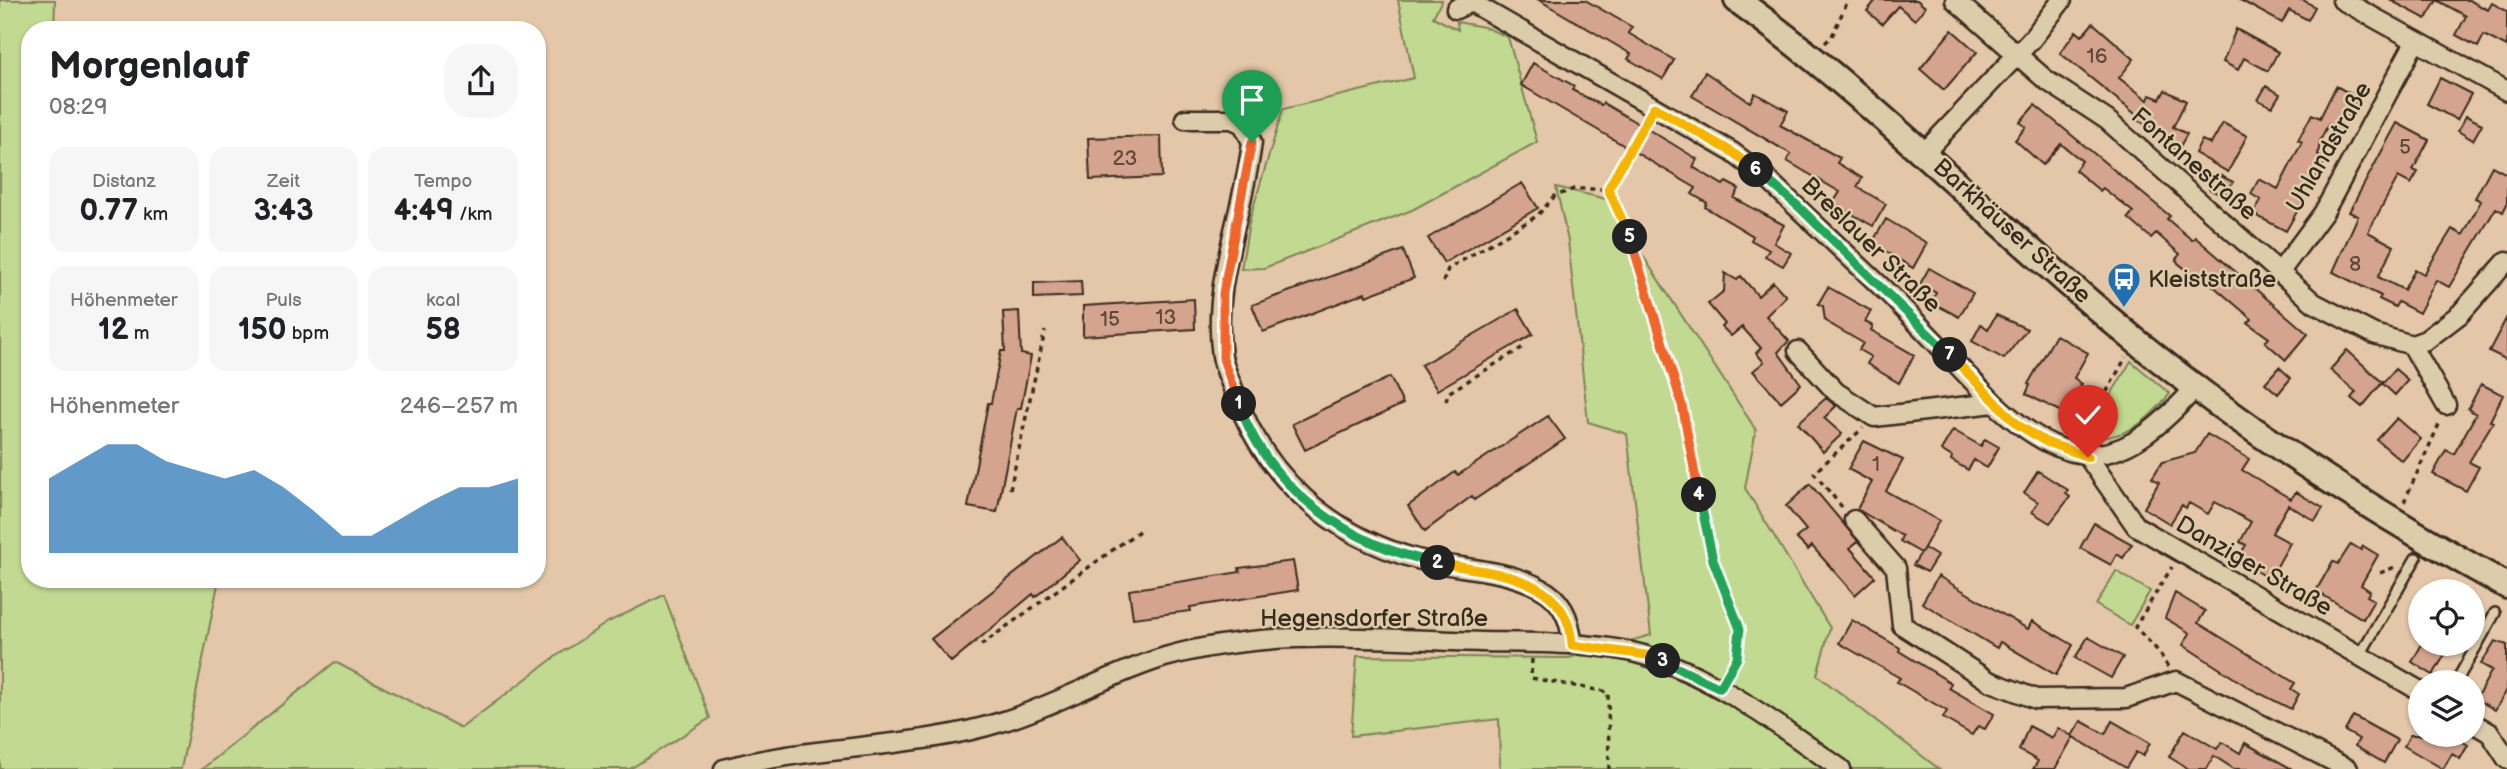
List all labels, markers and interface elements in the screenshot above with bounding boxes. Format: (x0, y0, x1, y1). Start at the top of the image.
text: Morgenlauf (49, 44, 249, 89)
button: share (444, 44, 518, 118)
house number: 16 (2087, 44, 2108, 69)
pin (1222, 70, 1282, 142)
street label: Uhlandstraße (2280, 77, 2378, 217)
icon: arrive (1233, 81, 1271, 119)
text: 08:29 (49, 93, 107, 121)
street label: Fontanestraße (2125, 101, 2263, 227)
house number: 5 (2399, 135, 2411, 160)
house number: 23 (1113, 146, 1137, 171)
pin: 6 (1738, 152, 1774, 188)
street label: Barkhäuser Straße (1927, 152, 2097, 310)
text: 6 (1750, 158, 1761, 181)
text: Distanz (92, 170, 156, 193)
text: Zeit (267, 170, 300, 193)
text: Tempo (414, 170, 472, 193)
street label: Breslauer Straße (1795, 171, 1947, 319)
text: 0.77 (80, 193, 138, 229)
text: 3:43 (254, 193, 313, 229)
text: 4:49 (394, 193, 454, 229)
text: km (138, 203, 168, 226)
text: /km (454, 203, 493, 226)
pin: 5 (1612, 219, 1648, 254)
text: 5 (1624, 225, 1635, 248)
house number: 8 (2349, 252, 2361, 277)
bus stop icon: Kleiststraße (2105, 260, 2143, 309)
place label: Kleiststraße (2148, 265, 2276, 294)
text: Höhenmeter (70, 289, 178, 312)
text: Puls (265, 289, 302, 312)
text: kcal (426, 289, 460, 312)
house number: 13 (1155, 305, 1177, 330)
house number: 15 (1100, 307, 1120, 332)
text: 12 (98, 312, 129, 348)
text: 150 (238, 312, 287, 348)
text: 58 (425, 312, 461, 348)
text: m (129, 322, 150, 345)
text: bpm (287, 322, 329, 345)
pin: 7 (1932, 338, 1968, 372)
text: 7 (1944, 343, 1955, 366)
pin (2058, 385, 2118, 457)
pin: 1 (1222, 386, 1256, 422)
text: Höhenmeter (49, 392, 179, 420)
text: 246–257 m (400, 392, 518, 420)
text: 1 (1235, 392, 1243, 415)
icon: check (2069, 396, 2107, 434)
house number: 1 (1872, 452, 1880, 477)
pin: 4 (1682, 477, 1716, 512)
text: 4 (1693, 483, 1704, 506)
street label: Danziger Straße (2171, 510, 2337, 622)
pin: 2 (1420, 546, 1456, 580)
text: 2 (1432, 551, 1443, 574)
map controls (2408, 579, 2485, 747)
button: locate (2408, 579, 2485, 656)
street label: Hegensdorfer Straße (1260, 604, 1488, 633)
pin: 3 (1646, 644, 1680, 678)
text: 3 (1657, 649, 1668, 672)
button: layers (2408, 670, 2485, 747)

